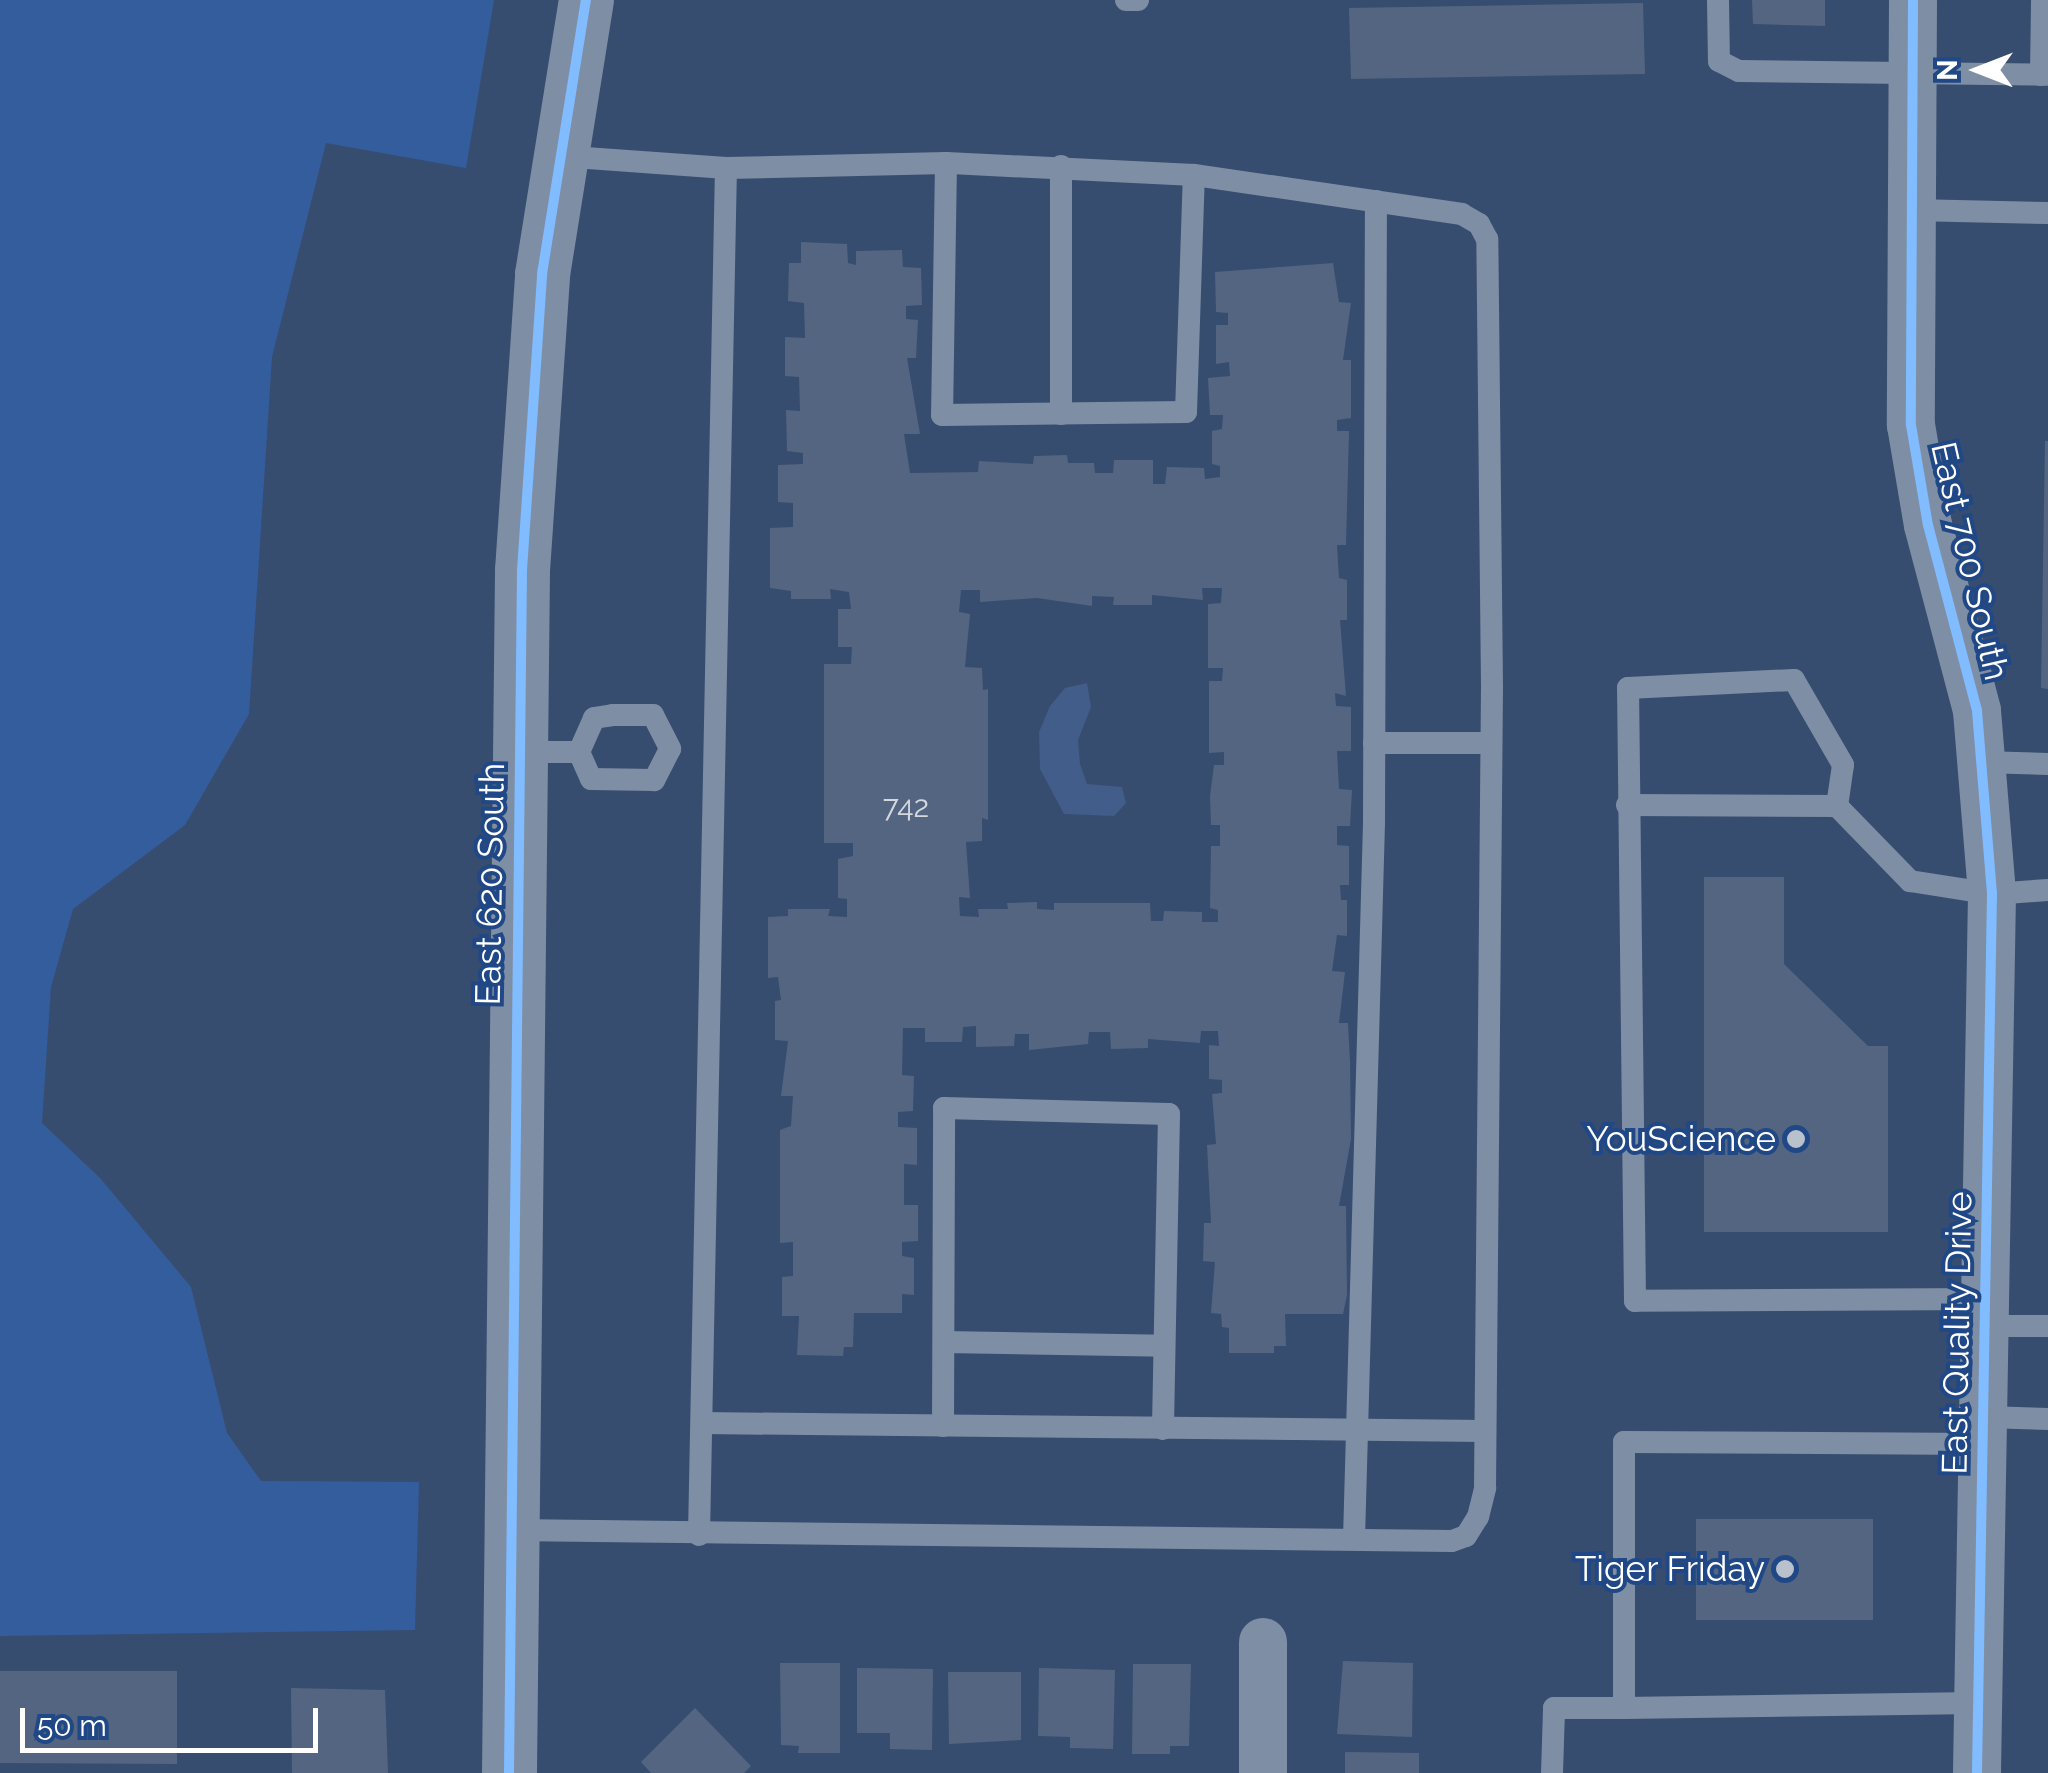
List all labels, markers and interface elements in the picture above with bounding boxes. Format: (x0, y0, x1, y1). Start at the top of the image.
north arrow (1928, 20, 2028, 120)
text: N (1931, 59, 1964, 81)
street label: East 700 South (1922, 438, 2018, 684)
street label: East 620 South (467, 762, 513, 1006)
house number: 742 (883, 789, 929, 825)
place label: YouScience (1586, 1118, 1776, 1160)
marker: YouScience (1785, 1128, 1807, 1150)
street label: East Quality Drive (1934, 1191, 1980, 1475)
place label: Tiger Friday (1574, 1548, 1765, 1590)
marker: Tiger Friday (1774, 1558, 1796, 1580)
scale bar (25, 1688, 322, 1750)
text: 50 m (37, 1708, 107, 1743)

